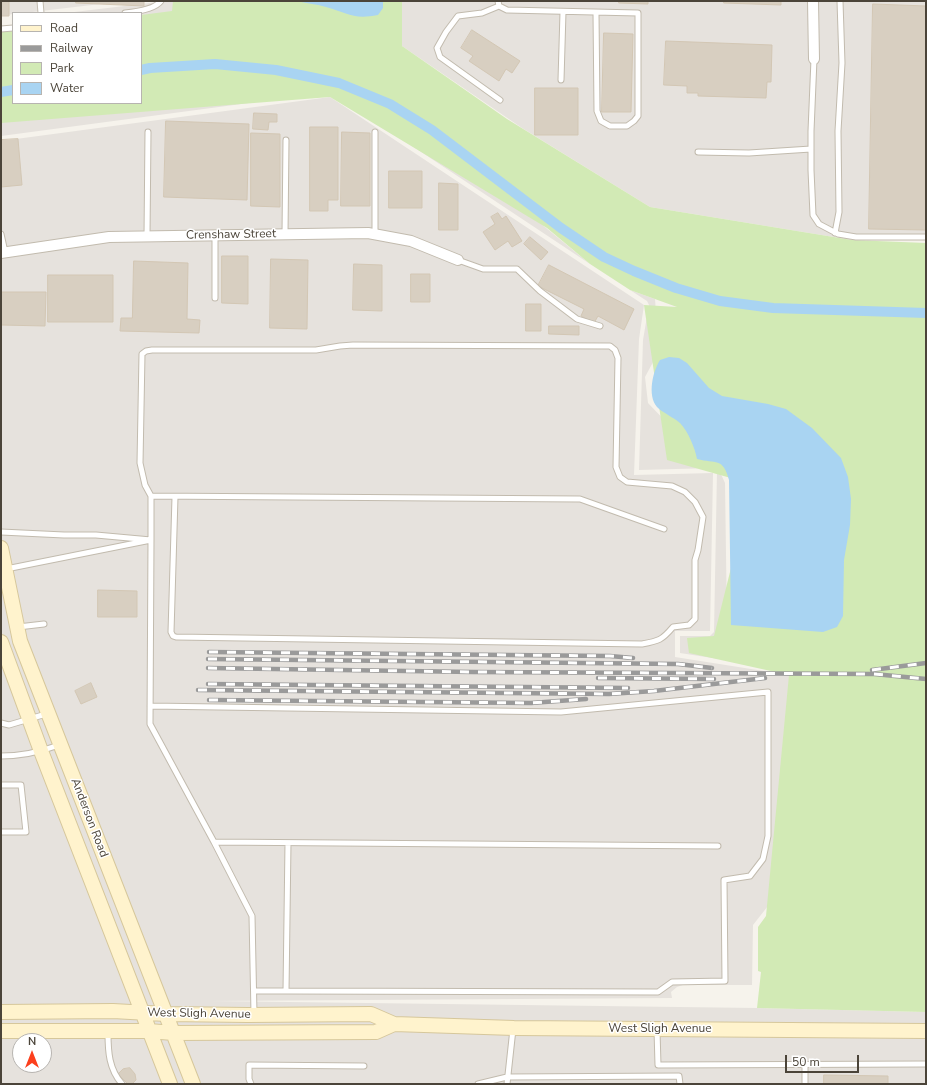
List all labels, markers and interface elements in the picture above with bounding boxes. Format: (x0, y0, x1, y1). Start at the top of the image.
legend (12, 12, 142, 104)
text: Road (50, 20, 78, 36)
text: Railway (50, 40, 93, 56)
text: Park (50, 60, 74, 76)
text: Water (50, 80, 84, 96)
street label: Crenshaw Street (186, 227, 276, 243)
street label: Anderson Road (67, 776, 111, 860)
street label: West Sligh Avenue (147, 1006, 251, 1022)
street label: West Sligh Avenue (608, 1022, 712, 1036)
north arrow (12, 1033, 52, 1073)
text: N (28, 1034, 36, 1049)
scale bar (787, 1047, 861, 1073)
text: 50 m (792, 1054, 820, 1070)

